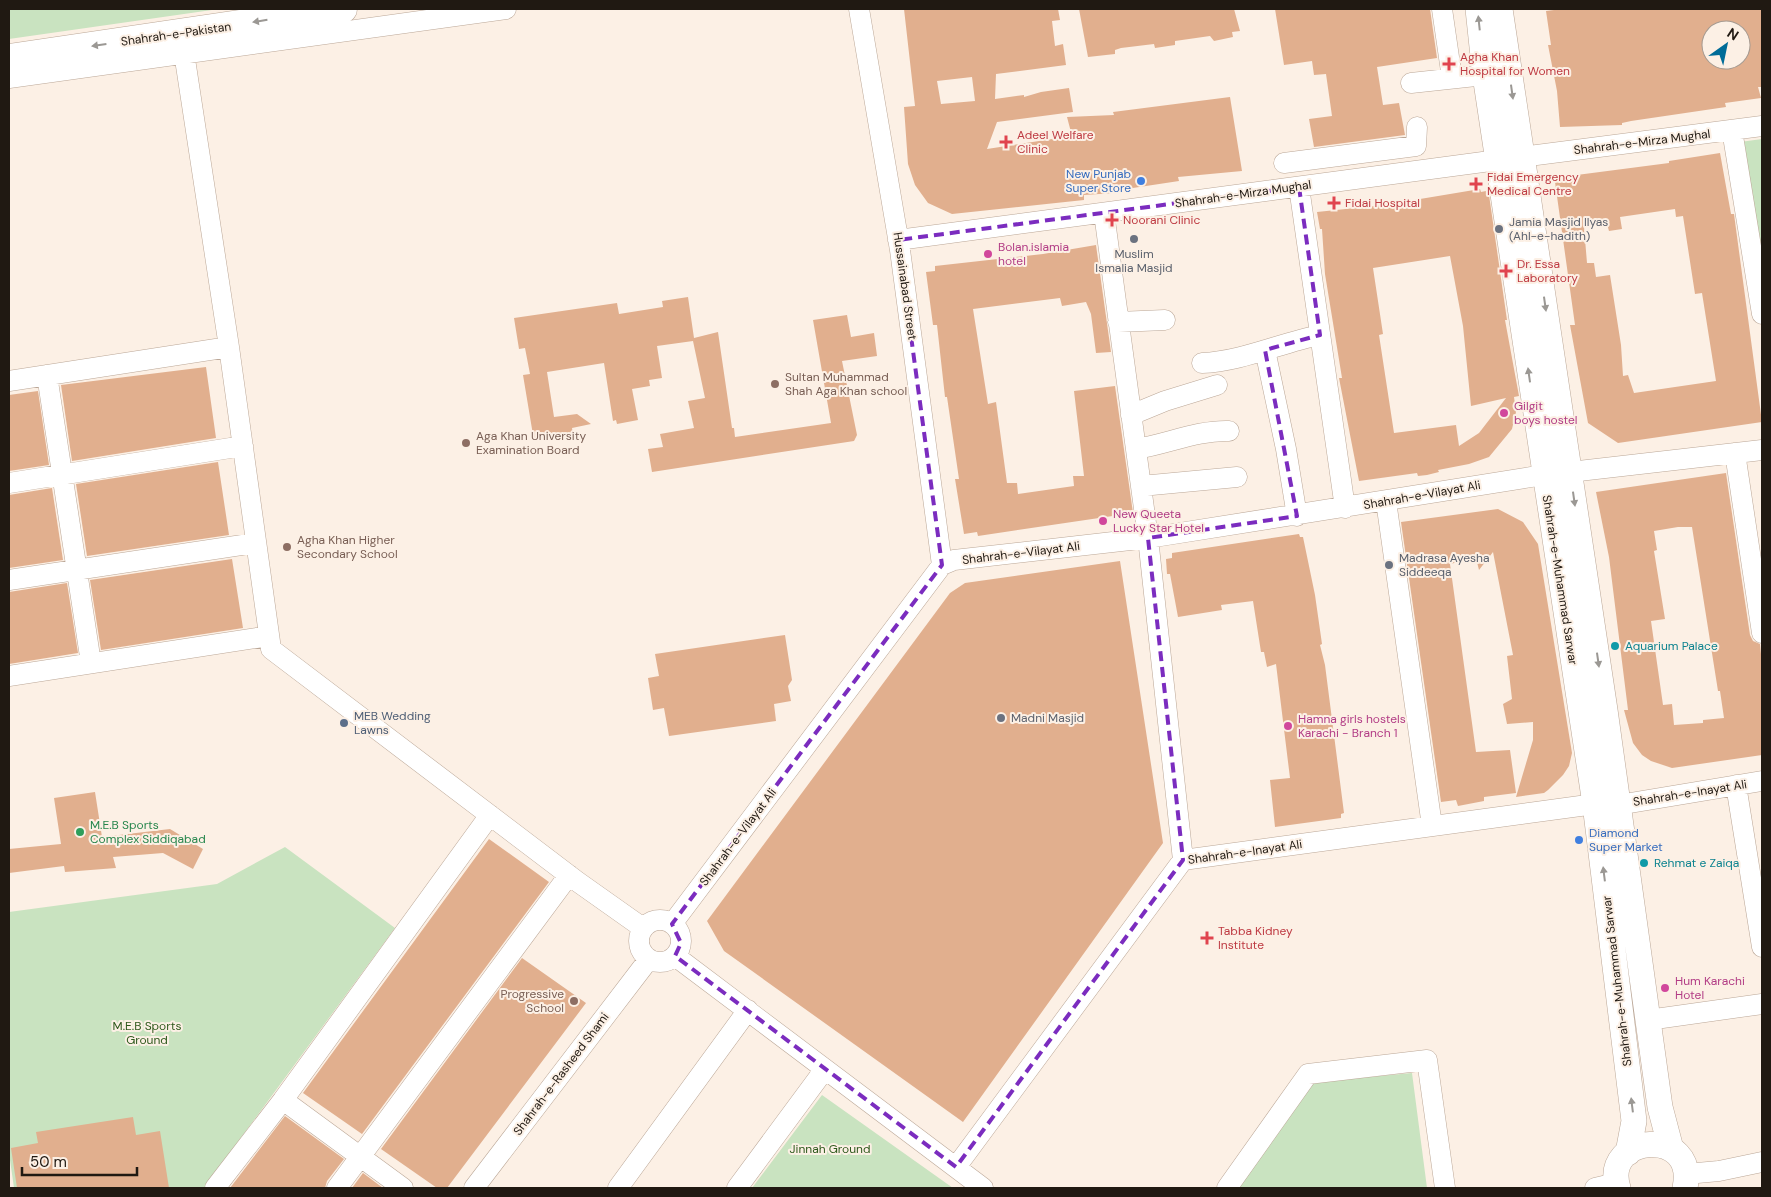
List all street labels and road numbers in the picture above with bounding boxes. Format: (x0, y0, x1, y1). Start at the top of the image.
street label: Shahrah-e-Pakistan (120, 18, 232, 50)
street label: Shahrah-e-Mirza Mughal (1573, 126, 1711, 158)
street label: Shahrah-e-Mirza Mughal (1174, 177, 1312, 211)
street label: Hussainabad Street (890, 231, 921, 341)
street label: Shahrah-e-Vilayat Ali (1362, 477, 1482, 513)
street label: Shahrah-e-Muhammad Sarwar (1539, 494, 1581, 667)
street label: Shahrah-e-Vilayat Ali (961, 538, 1081, 568)
street label: Shahrah-e-Inayat Ali (1632, 776, 1748, 810)
street label: Shahrah-e-Vilayat Ali (696, 785, 780, 889)
street label: Shahrah-e-Inayat Ali (1187, 836, 1303, 868)
street label: Shahrah-e-Muhammad Sarwar (1599, 894, 1635, 1067)
street label: Shahrah-e-Rasheed Shami (510, 1009, 612, 1139)

